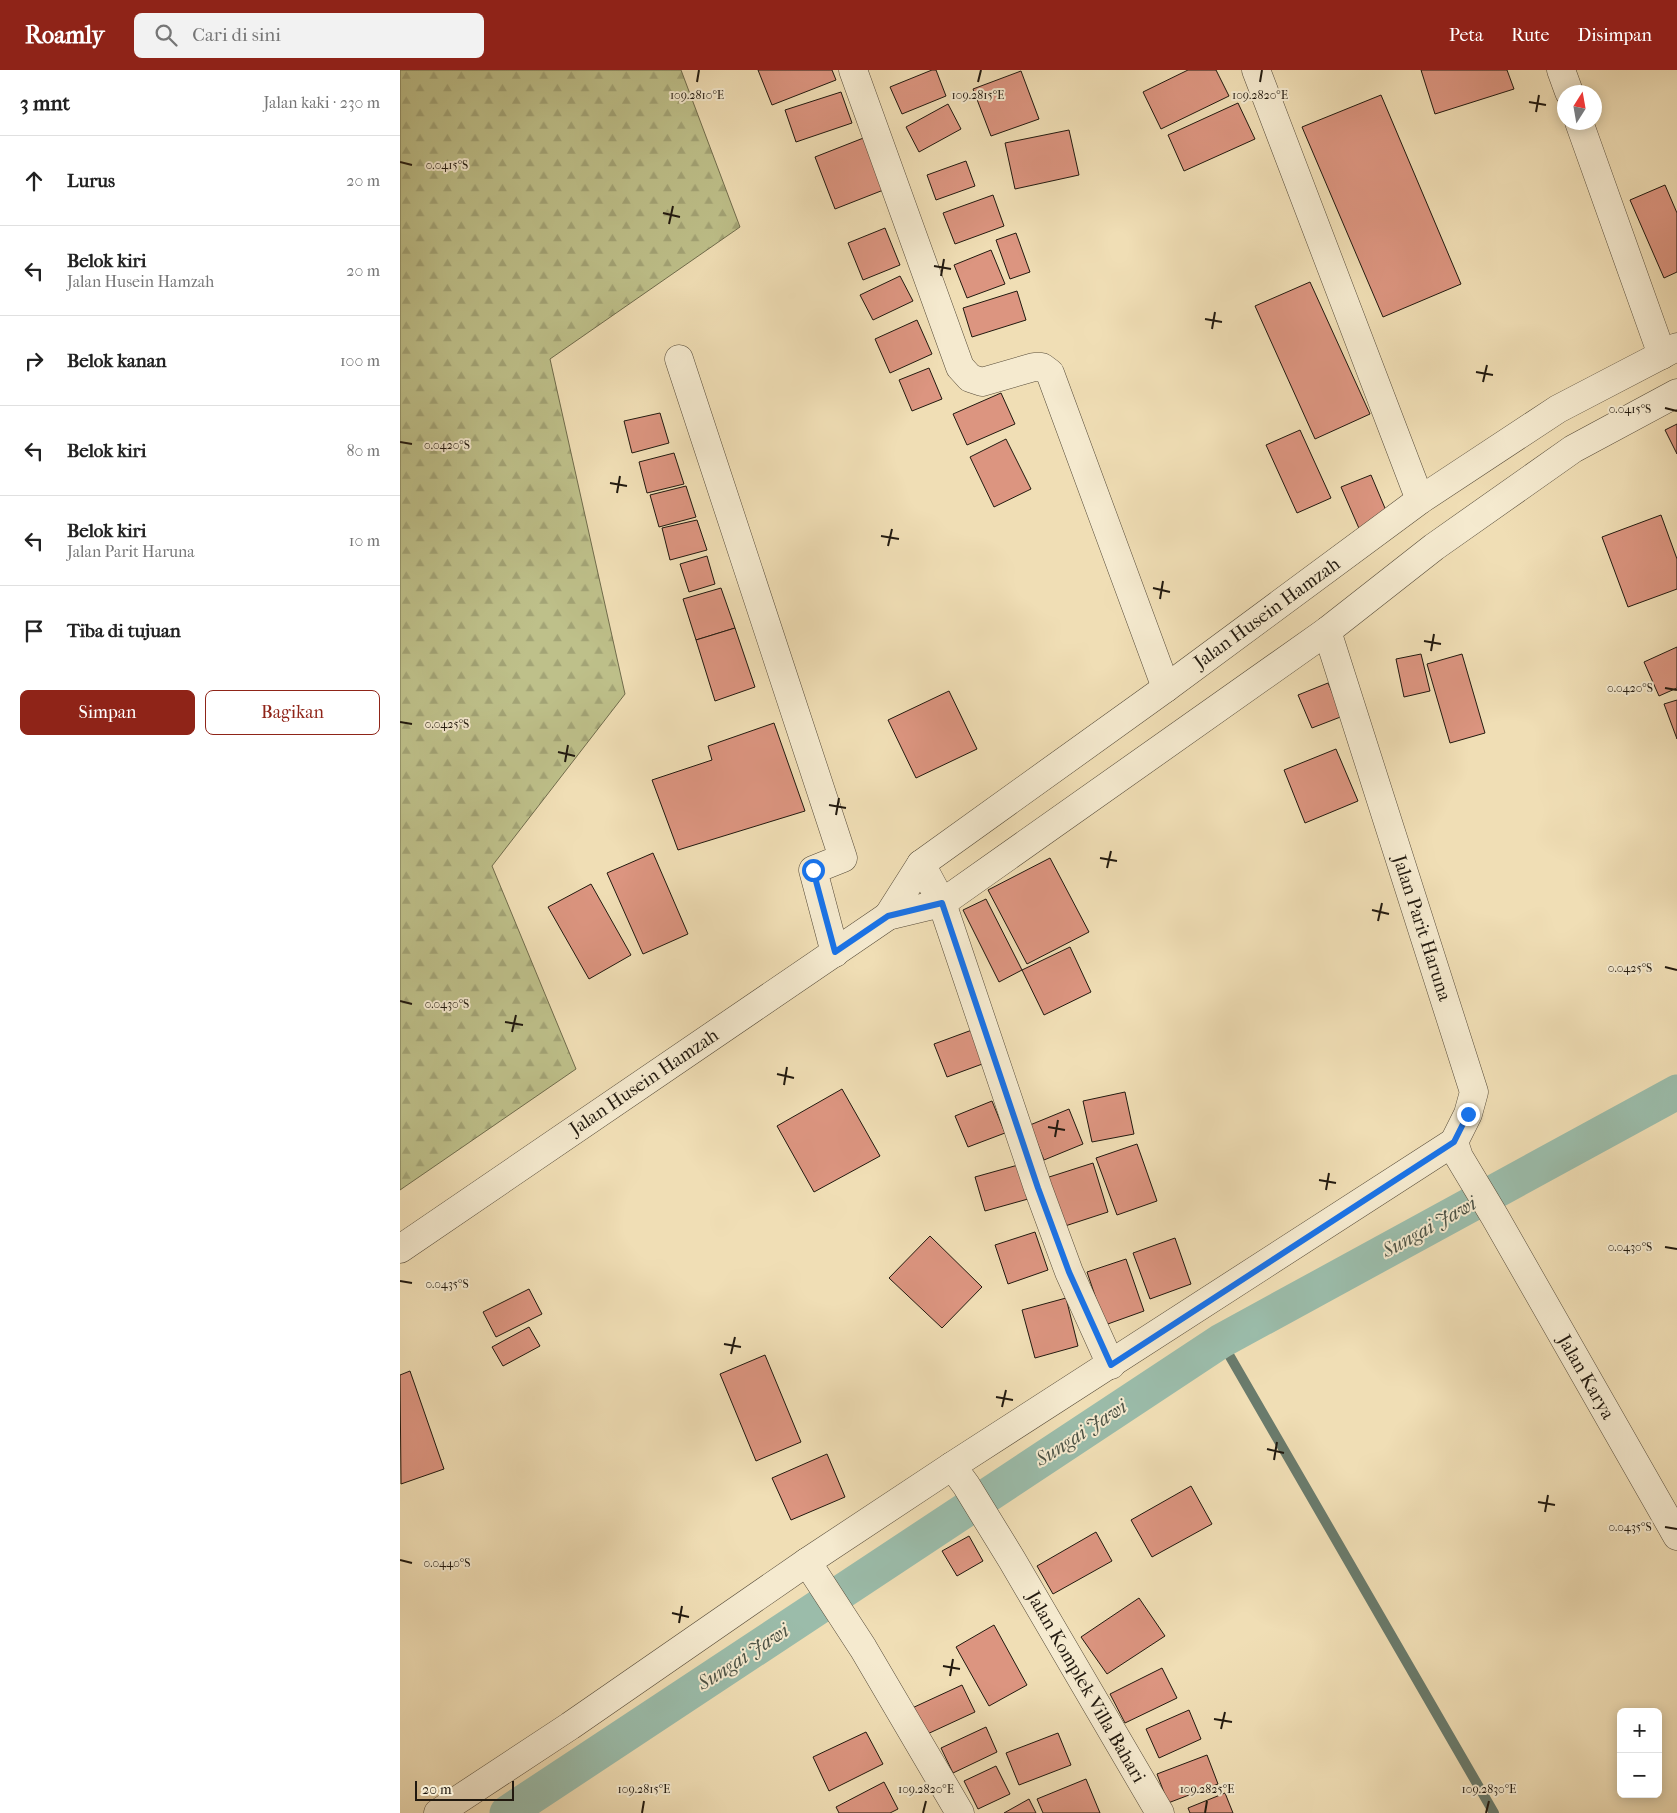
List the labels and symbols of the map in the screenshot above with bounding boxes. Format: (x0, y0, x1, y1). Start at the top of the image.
north arrow (1557, 85, 1602, 130)
text: 109.2810°E (670, 88, 724, 102)
text: 109.2815°E (952, 88, 1004, 102)
text: 109.2820°E (1232, 88, 1288, 102)
text: 0.0415°S (426, 158, 468, 172)
text: 0.0415°S (1609, 402, 1651, 416)
text: 0.0420°S (424, 438, 470, 452)
street label: Jalan Husein Hamzah (1188, 553, 1344, 674)
text: 0.0420°S (1607, 681, 1653, 695)
text: 0.0425°S (425, 717, 469, 731)
street label: Jalan Parit Haruna (1387, 851, 1456, 1004)
route start (802, 859, 825, 882)
text: 0.0425°S (1608, 961, 1652, 975)
text: 0.0430°S (425, 997, 469, 1011)
street label: Jalan Husein Hamzah (564, 1024, 723, 1141)
route end (1457, 1103, 1480, 1126)
water label: Sungai Jawi (1377, 1191, 1481, 1263)
text: 0.0430°S (1608, 1240, 1652, 1254)
text: 0.0435°S (425, 1277, 469, 1291)
street label: Jalan Karya (1552, 1329, 1619, 1423)
water label: Sungai Jawi (1030, 1394, 1132, 1472)
text: 0.0435°S (1608, 1520, 1652, 1534)
text: 0.0440°S (424, 1556, 470, 1570)
street label: Jalan Komplek Villa Bahari (1021, 1586, 1150, 1787)
water label: Sungai Jawi (692, 1618, 794, 1696)
scale bar (415, 1778, 514, 1801)
text: 109.2815°E (618, 1782, 670, 1796)
text: 109.2820°E (898, 1782, 954, 1796)
text: 109.2825°E (1180, 1782, 1234, 1796)
text: 109.2830°E (1462, 1782, 1516, 1796)

